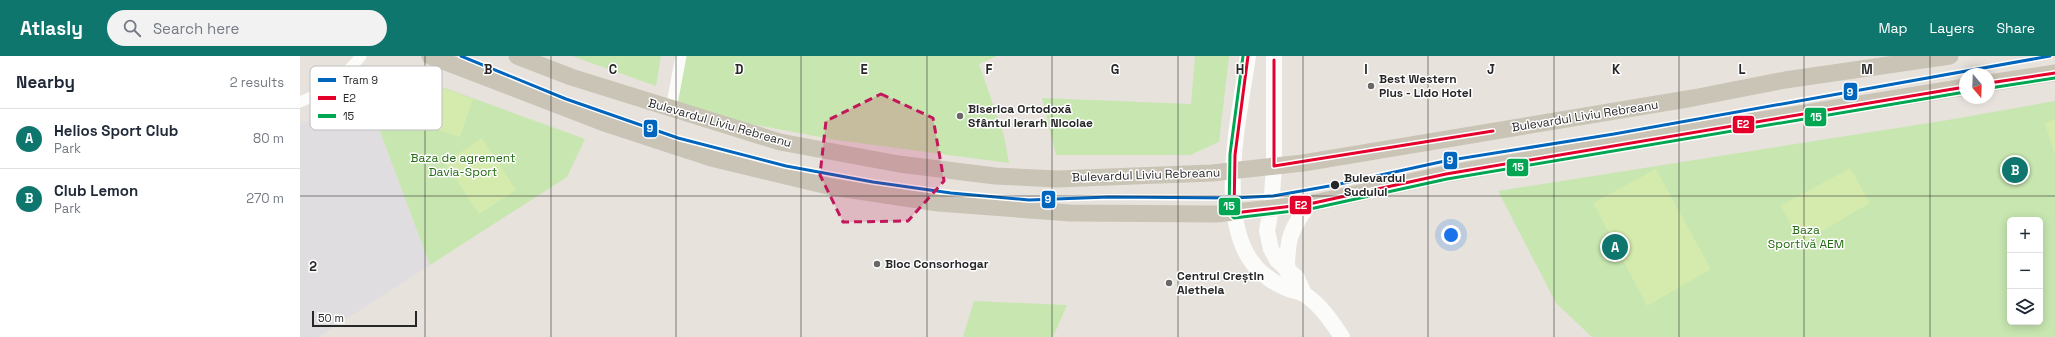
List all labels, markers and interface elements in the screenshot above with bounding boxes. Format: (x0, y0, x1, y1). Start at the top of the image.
search box (107, 10, 387, 46)
text: Atlasly (20, 16, 83, 41)
icon: search (121, 17, 143, 39)
text: Search here (153, 19, 239, 38)
text: Map (1878, 19, 1908, 37)
text: Layers (1930, 19, 1974, 37)
text: Share (1996, 19, 2035, 37)
text: B (484, 61, 493, 78)
text: C (609, 61, 617, 78)
text: D (735, 61, 744, 78)
text: E (860, 61, 868, 78)
text: F (986, 61, 993, 78)
text: G (1111, 61, 1119, 78)
text: H (1236, 61, 1244, 78)
text: I (1364, 61, 1368, 78)
text: J (1487, 61, 1495, 78)
text: K (1612, 61, 1621, 78)
text: L (1738, 61, 1746, 78)
text: M (1861, 61, 1873, 78)
legend (310, 66, 442, 130)
north arrow (1959, 68, 1995, 104)
text: Nearby (16, 71, 75, 93)
place label: Best Western Plus - Lido Hotel (1379, 71, 1472, 101)
text: Tram 9 (343, 73, 378, 87)
text: 2 results (230, 74, 284, 91)
marker: Best Western Plus - Lido Hotel (1366, 81, 1376, 91)
line badge: 9 (1843, 82, 1858, 101)
text: 9 (1847, 85, 1854, 99)
text: E2 (343, 91, 356, 105)
street label: Bulevardul Liviu Rebreanu (647, 95, 793, 151)
street label: Bulevardul Liviu Rebreanu (1511, 96, 1659, 136)
place label: Biserica Ortodoxă Sfântul Ierarh Nicolae (968, 101, 1093, 131)
line badge: 15 (1804, 107, 1827, 127)
text: 15 (343, 109, 355, 123)
text: 15 (1810, 110, 1822, 124)
marker: Biserica Ortodoxă Sfântul Ierarh Nicolae (955, 111, 965, 121)
line badge: E2 (1732, 115, 1755, 134)
text: E2 (1737, 117, 1750, 131)
line badge: 9 (643, 119, 658, 138)
text: Helios Sport Club (54, 121, 178, 140)
text: 9 (647, 121, 654, 135)
text: A (25, 130, 33, 147)
text: 80 m (253, 130, 284, 147)
text: Park (54, 140, 81, 157)
park label: Baza de agrement Davia-Sport (411, 150, 515, 180)
line badge: 9 (1443, 151, 1458, 170)
text: 9 (1447, 153, 1454, 167)
pin: B (2002, 155, 2028, 185)
line badge: 15 (1506, 158, 1529, 177)
text: 15 (1512, 160, 1524, 174)
street label: Bulevardul Liviu Rebreanu (1072, 164, 1220, 186)
place label: Bulevardul Sudului (1344, 170, 1405, 200)
marker: Bulevardul Sudului (1329, 179, 1341, 191)
text: Club Lemon (54, 181, 138, 200)
text: B (25, 190, 33, 207)
text: 270 m (246, 190, 284, 207)
line badge: 9 (1041, 190, 1056, 209)
text: 9 (1045, 192, 1052, 206)
line badge: E2 (1289, 195, 1312, 215)
line badge: 15 (1218, 197, 1241, 216)
text: E2 (1295, 198, 1308, 212)
text: 15 (1223, 199, 1235, 213)
text: Park (54, 200, 81, 217)
map controls (2007, 217, 2043, 325)
button: + (2007, 217, 2043, 253)
park label: Baza Sportivă AEM (1768, 222, 1844, 252)
your location (1441, 225, 1461, 245)
pin: A (1602, 232, 1628, 262)
button: − (2007, 253, 2043, 289)
place label: Bloc Consorhogar (885, 256, 989, 272)
text: 2 (309, 258, 317, 275)
marker: Bloc Consorhogar (872, 259, 882, 269)
place label: Centrul Creștin Aletheia (1177, 268, 1264, 298)
marker: Centrul Creștin Aletheia (1164, 278, 1174, 288)
button: layers (2007, 289, 2043, 325)
scale bar (312, 309, 417, 328)
text: 50 m (318, 311, 344, 325)

